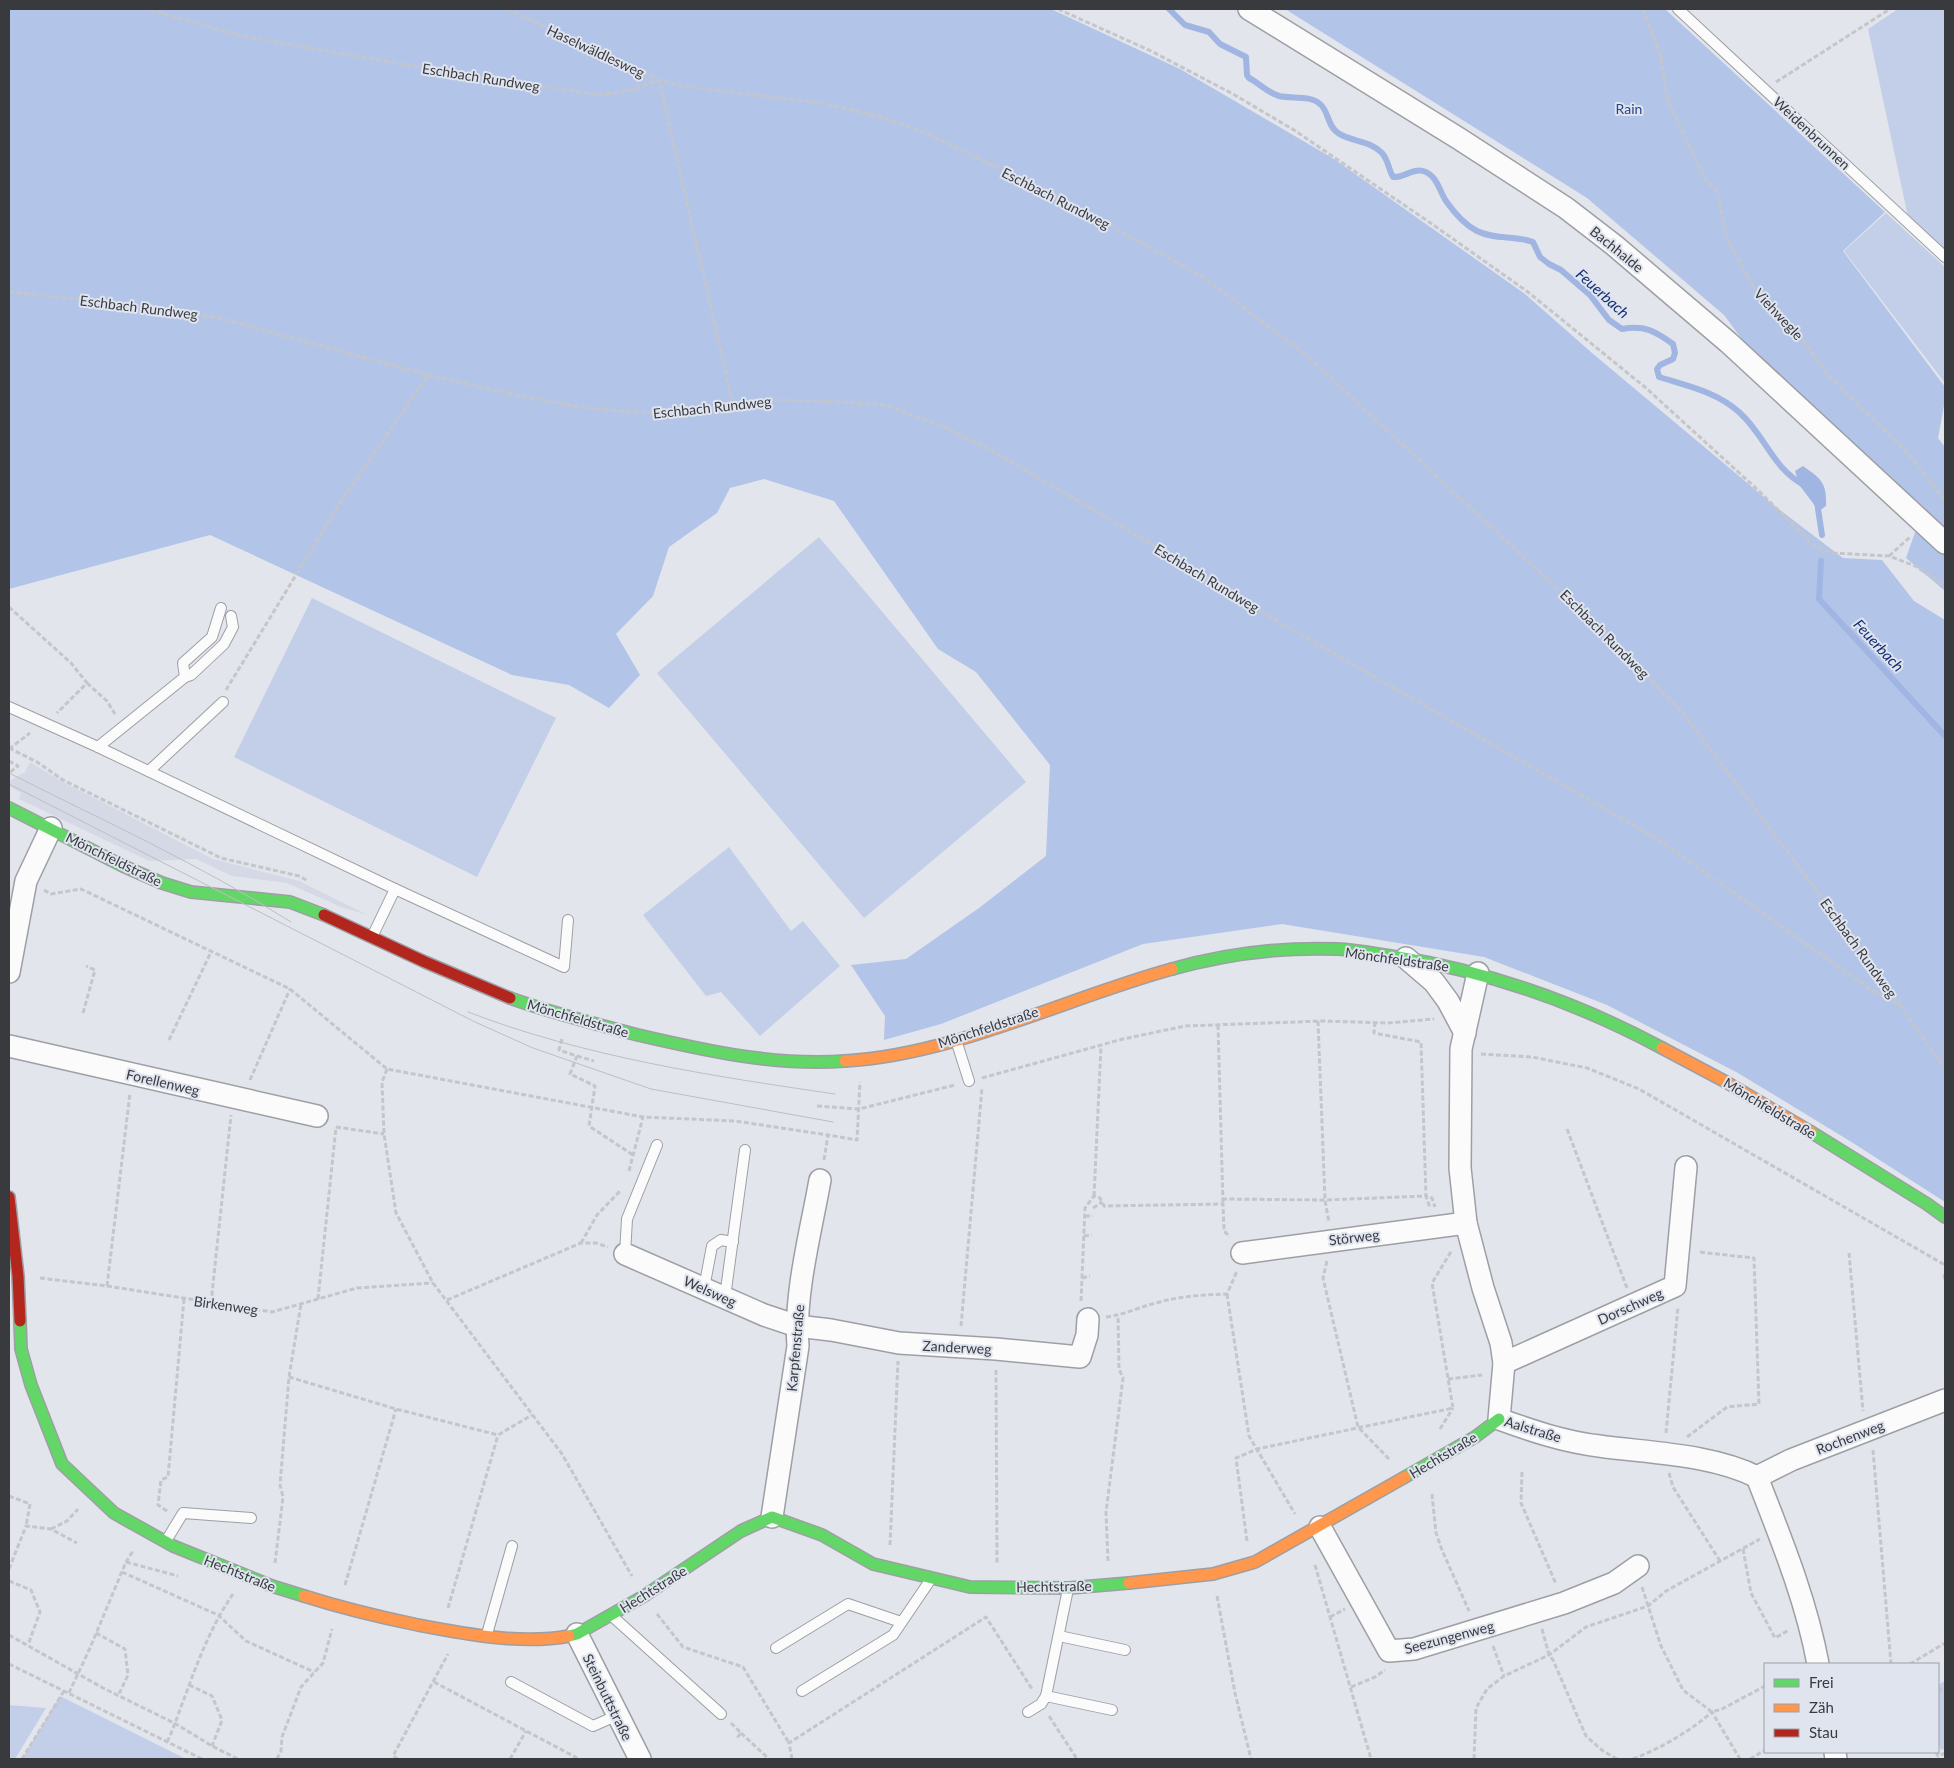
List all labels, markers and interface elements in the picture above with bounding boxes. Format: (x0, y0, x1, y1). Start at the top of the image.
street label: Haselwäldlesweg (545, 21, 647, 81)
street label: Eschbach Rundweg (421, 59, 541, 95)
street label: Weidenbrunnen (1770, 93, 1854, 173)
park label: Rain (1616, 100, 1642, 117)
street label: Eschbach Rundweg (999, 163, 1113, 233)
street label: Bachhalde (1587, 222, 1647, 276)
water label: Feuerbach (1573, 265, 1633, 321)
street label: Viehwegle (1751, 285, 1807, 343)
street label: Eschbach Rundweg (79, 291, 199, 323)
street label: Eschbach Rundweg (652, 392, 772, 422)
street label: Eschbach Rundweg (1152, 540, 1262, 616)
street label: Eschbach Rundweg (1557, 586, 1653, 682)
water label: Feuerbach (1850, 615, 1908, 675)
street label: Mönchfeldstraße (63, 828, 165, 890)
street label: Eschbach Rundweg (1817, 895, 1901, 1001)
street label: Mönchfeldstraße (1344, 943, 1450, 975)
street label: Mönchfeldstraße (525, 995, 631, 1041)
street label: Mönchfeldstraße (936, 1003, 1040, 1051)
street label: Forellenweg (125, 1065, 201, 1099)
street label: Mönchfeldstraße (1721, 1074, 1819, 1142)
street label: Störweg (1328, 1225, 1380, 1249)
street label: Welsweg (681, 1272, 739, 1310)
street label: Dorschweg (1595, 1284, 1665, 1328)
street label: Birkenweg (193, 1292, 259, 1318)
street label: Karpfenstraße (783, 1304, 807, 1392)
street label: Zanderweg (922, 1337, 992, 1357)
street label: Aalstraße (1503, 1412, 1563, 1446)
street label: Rochenweg (1814, 1416, 1886, 1458)
street label: Hechtstraße (1406, 1428, 1480, 1482)
street label: Hechtstraße (202, 1551, 278, 1595)
street label: Hechtstraße (616, 1562, 690, 1616)
street label: Hechtstraße (1016, 1577, 1092, 1595)
street label: Seezungenweg (1402, 1617, 1496, 1657)
street label: Steinbuttstraße (580, 1651, 636, 1743)
legend (1764, 1663, 1939, 1753)
text: Frei (1809, 1673, 1834, 1691)
text: Zäh (1809, 1698, 1834, 1716)
text: Stau (1809, 1723, 1838, 1741)

